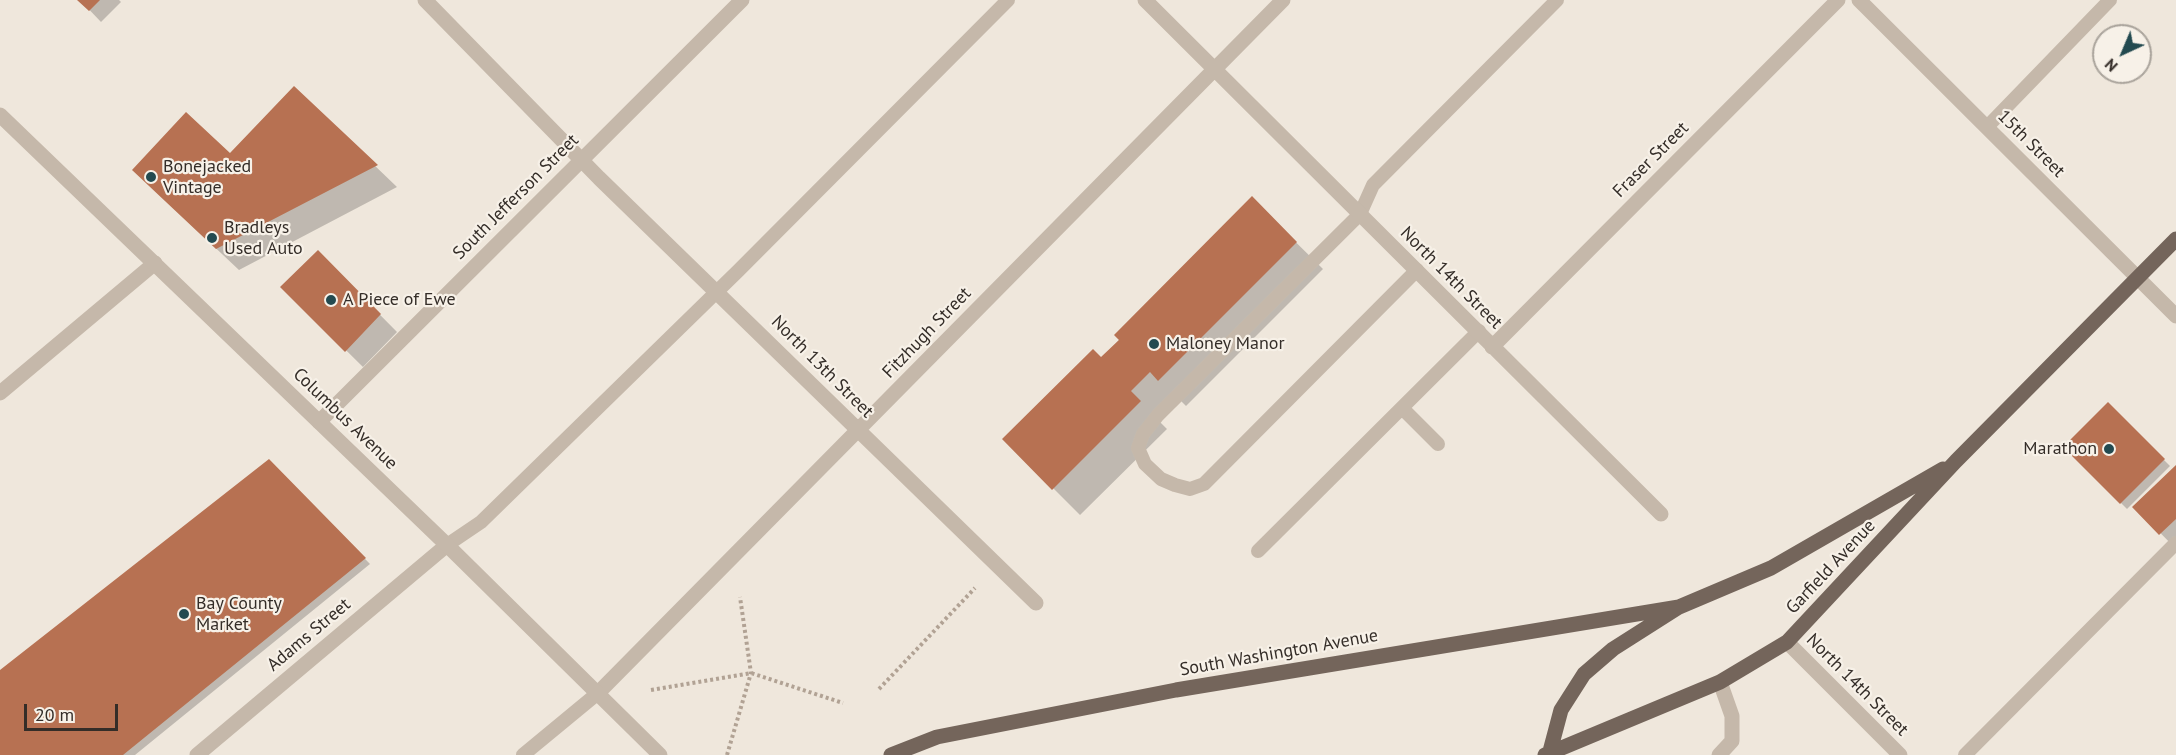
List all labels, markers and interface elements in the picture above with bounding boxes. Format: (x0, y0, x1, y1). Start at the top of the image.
north arrow (2092, 24, 2152, 84)
text: N (2100, 55, 2122, 76)
street label: 15th Street (1993, 106, 2069, 182)
street label: Fraser Street (1609, 118, 1693, 202)
street label: South Jefferson Street (449, 130, 583, 264)
place label: Bonejacked Vintage (163, 156, 251, 198)
marker: Bonejacked Vintage (144, 170, 158, 184)
place label: Bradleys Used Auto (224, 217, 303, 260)
street label: North 14th Street (1395, 222, 1507, 334)
marker: Bradleys Used Auto (205, 231, 219, 245)
street label: Fitzhugh Street (878, 283, 976, 383)
place label: A Piece of Ewe (343, 289, 456, 311)
marker: A Piece of Ewe (324, 293, 338, 307)
street label: North 13th Street (766, 311, 878, 423)
place label: Maloney Manor (1166, 333, 1285, 355)
marker: Maloney Manor (1147, 337, 1161, 351)
street label: Columbus Avenue (288, 364, 402, 474)
place label: Marathon (2023, 438, 2097, 460)
marker: Marathon (2102, 442, 2116, 456)
street label: Garfield Avenue (1782, 515, 1880, 619)
place label: Bay County Market (196, 593, 282, 636)
street label: Adams Street (263, 594, 355, 676)
marker: Bay County Market (177, 607, 191, 621)
street label: South Washington Avenue (1178, 625, 1380, 681)
street label: North 14th Street (1801, 629, 1913, 741)
scale bar (27, 692, 122, 730)
text: 20 m (35, 703, 74, 726)

